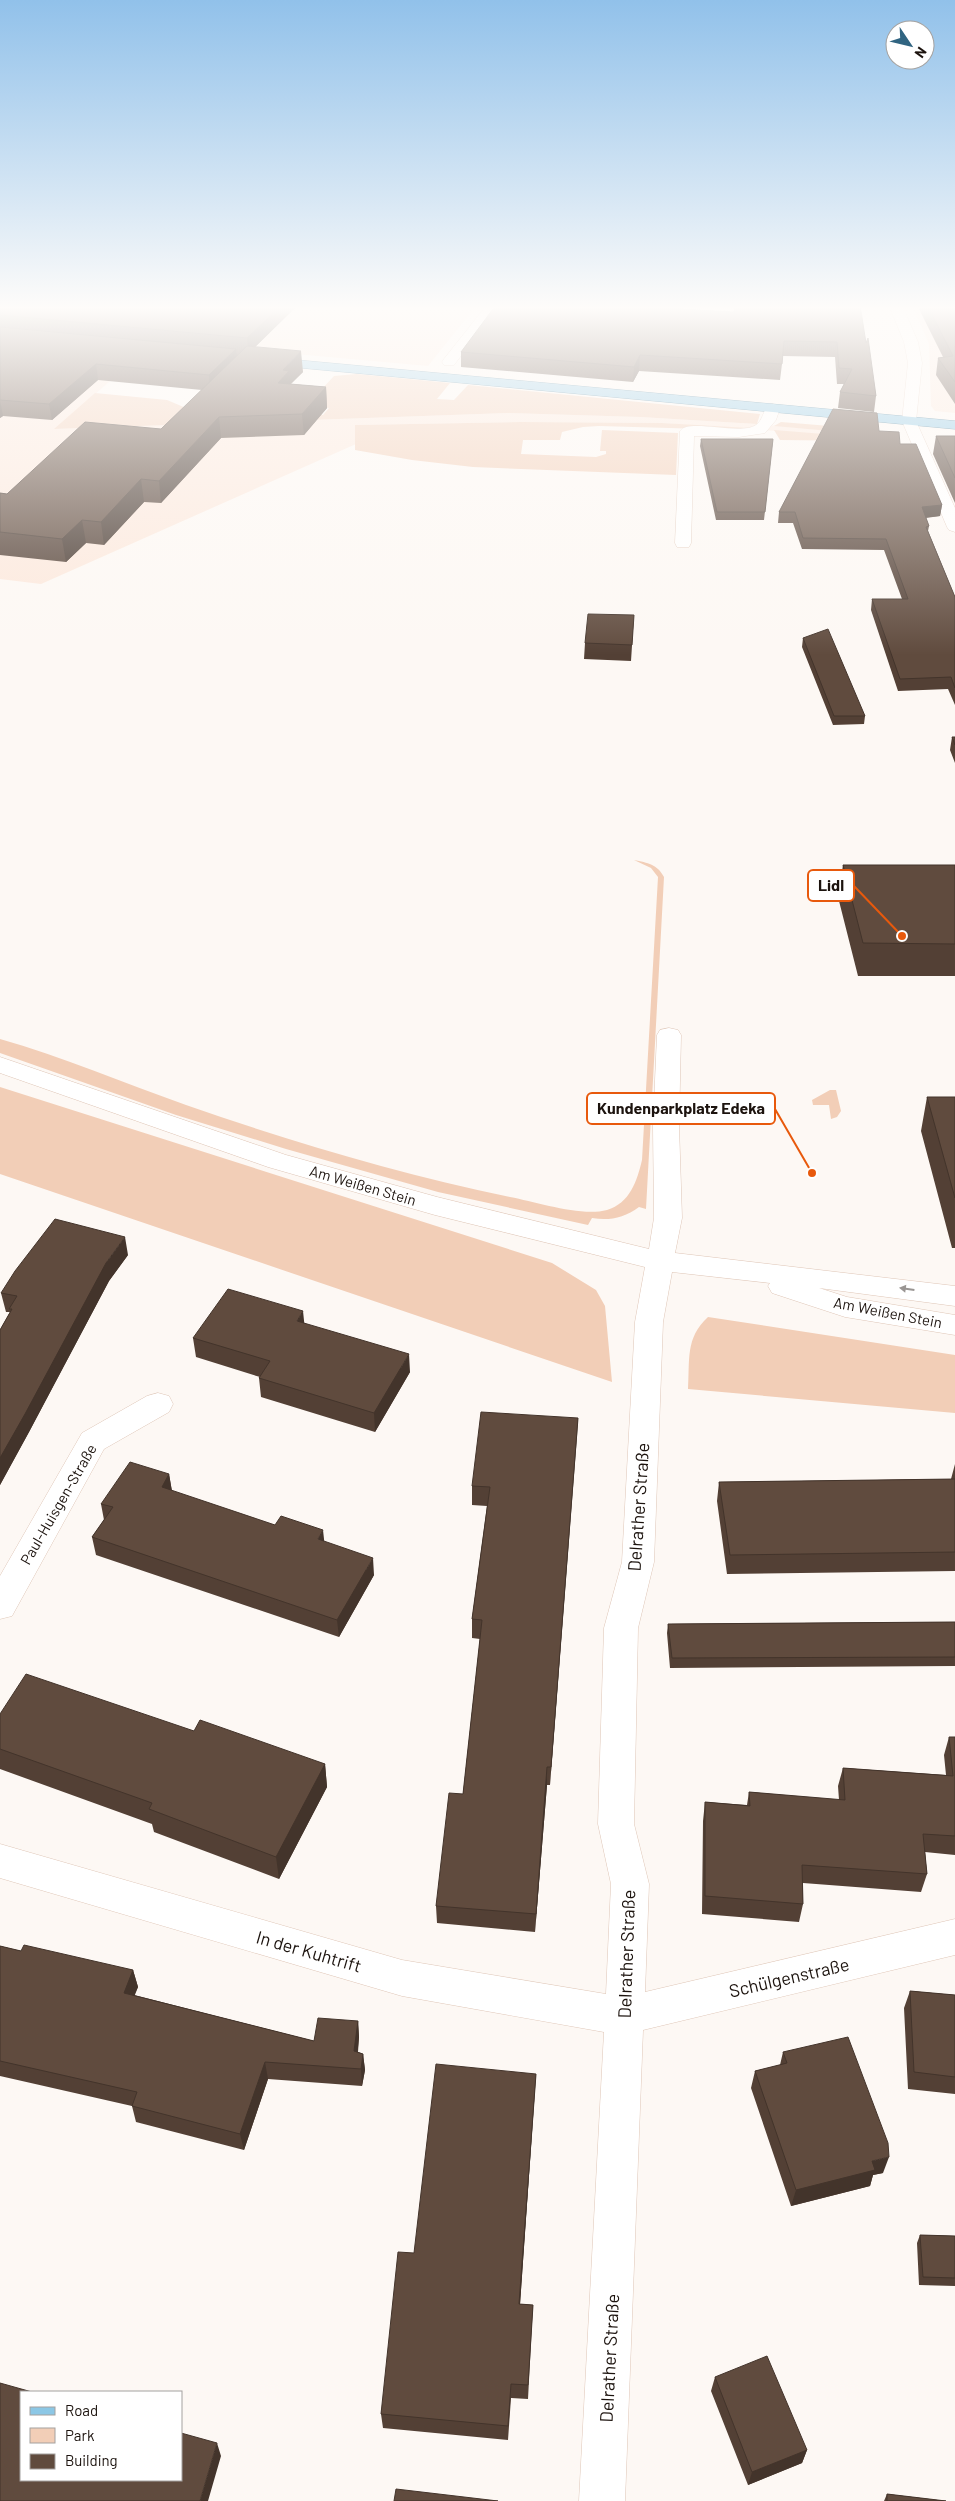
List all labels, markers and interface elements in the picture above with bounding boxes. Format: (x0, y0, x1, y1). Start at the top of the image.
north arrow (885, 20, 935, 70)
text: N (911, 44, 931, 61)
callout: Lidl (808, 870, 854, 901)
text: Lidl (818, 875, 844, 894)
callout: Kundenparkplatz Edeka (587, 1093, 775, 1124)
text: Kundenparkplatz Edeka (597, 1098, 765, 1117)
street label: Am Weißen Stein (308, 1161, 418, 1209)
one-way arrow (898, 1285, 914, 1293)
street label: Am Weißen Stein (832, 1293, 944, 1331)
street label: Paul-Huisgen-Straße (16, 1440, 100, 1568)
street label: Delrather Straße (623, 1442, 653, 1572)
street label: Delrather Straße (613, 1889, 639, 2019)
street label: In der Kuhtrift (254, 1925, 364, 1977)
street label: Schülgenstraße (727, 1952, 851, 2002)
street label: Delrather Straße (595, 2293, 623, 2423)
legend (20, 2391, 182, 2481)
text: Road (65, 2401, 98, 2419)
text: Park (65, 2426, 95, 2444)
text: Building (65, 2451, 118, 2469)

